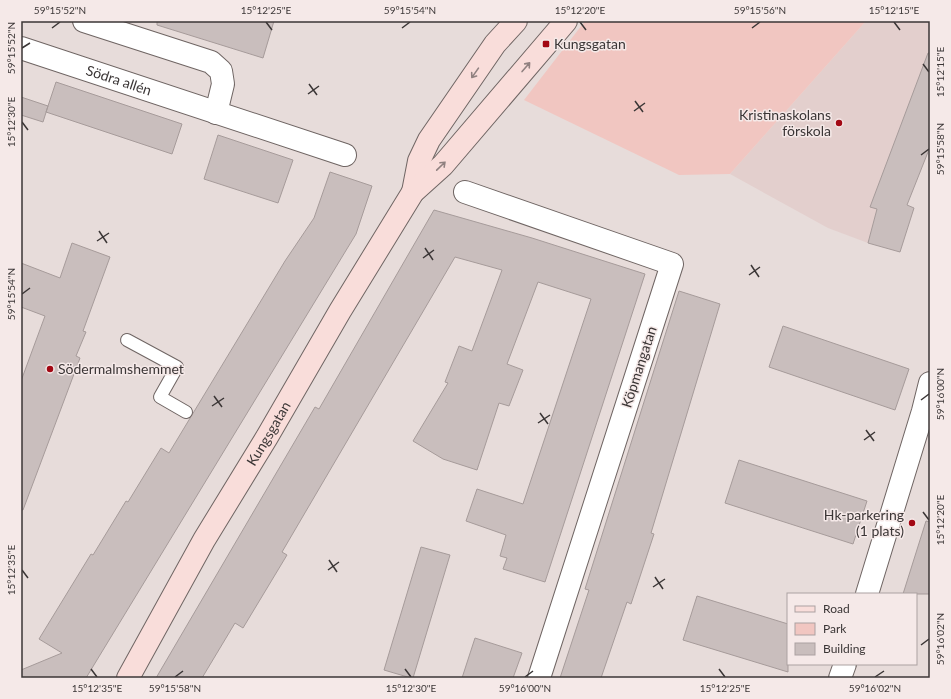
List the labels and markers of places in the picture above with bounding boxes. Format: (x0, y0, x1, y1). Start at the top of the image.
place label: Kungsgatan (554, 35, 626, 52)
marker: Kungsgatan (541, 39, 551, 49)
place label: Kristinaskolans förskola (739, 106, 831, 139)
marker: Kristinaskolans förskola (834, 118, 844, 128)
place label: Södermalmshemmet (58, 360, 184, 377)
marker: Södermalmshemmet (45, 364, 55, 374)
place label: Hk-parkering (1 plats) (824, 506, 904, 539)
marker: Hk-parkering (1 plats) (907, 518, 917, 528)

